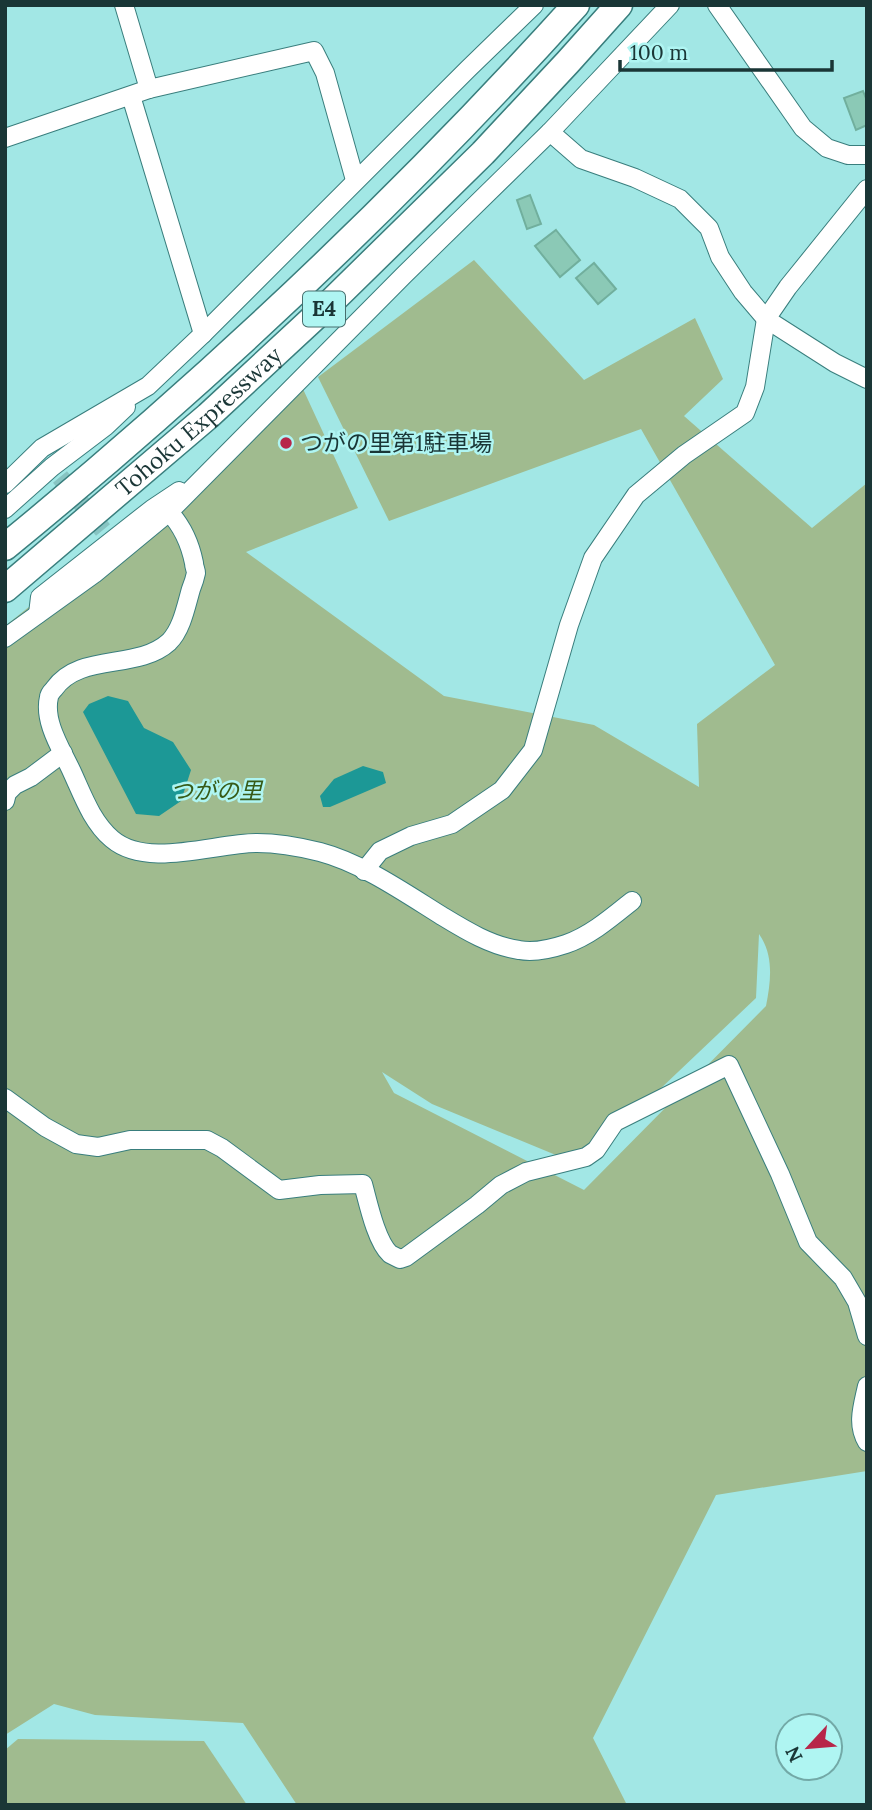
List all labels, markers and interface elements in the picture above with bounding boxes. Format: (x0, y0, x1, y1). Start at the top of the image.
scale bar (620, 28, 832, 72)
text: 100 m (630, 39, 688, 66)
road number: E4 (303, 292, 345, 326)
street label: Tohoku Expressway (109, 340, 288, 502)
place label: つがの里第1駐車場 (300, 428, 492, 457)
marker: つがの里第1駐車場 (278, 435, 294, 451)
park label: つがの里 (170, 776, 264, 805)
north arrow (774, 1712, 844, 1782)
text: N (780, 1742, 808, 1766)

